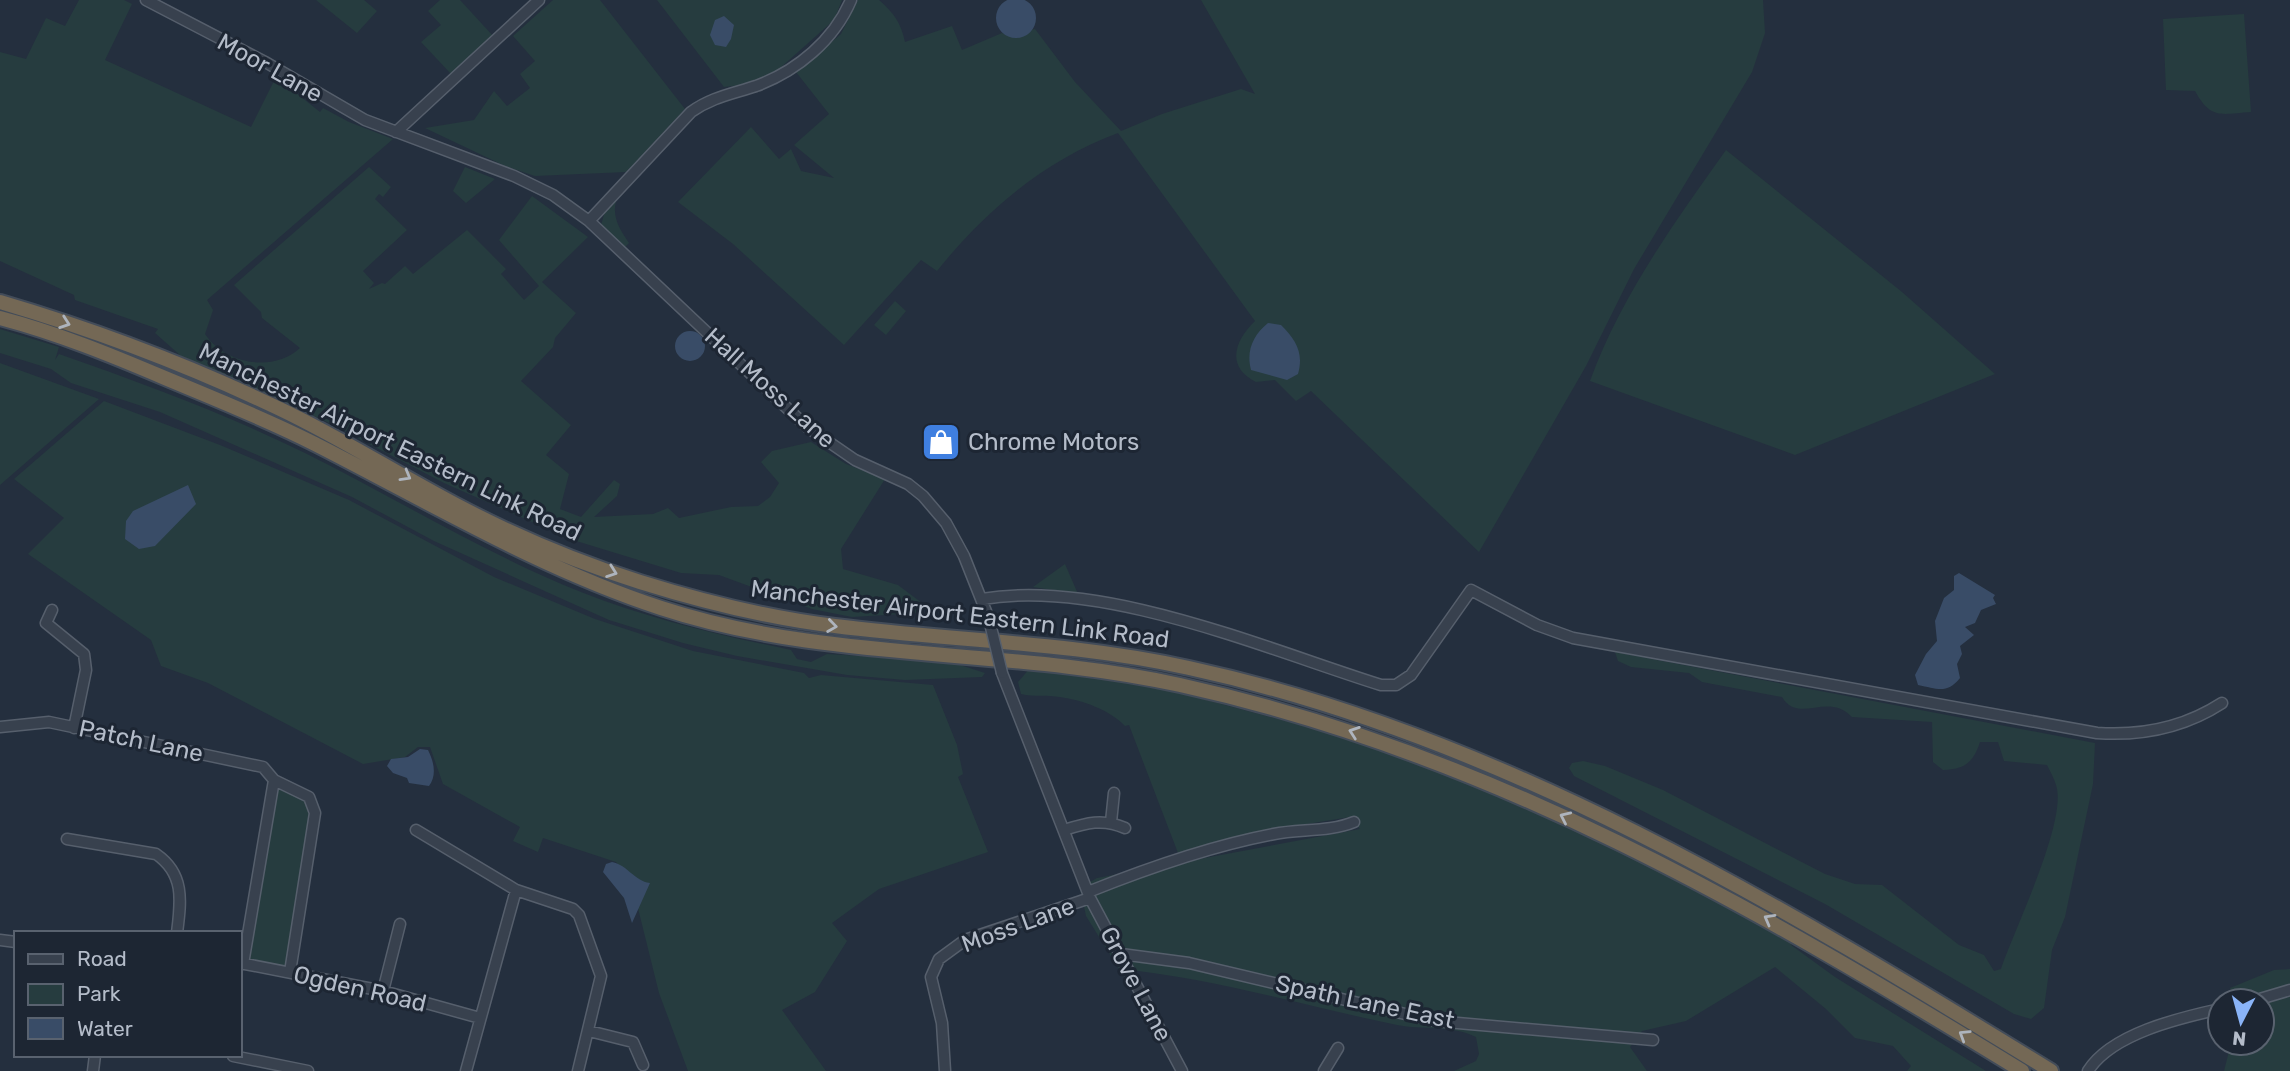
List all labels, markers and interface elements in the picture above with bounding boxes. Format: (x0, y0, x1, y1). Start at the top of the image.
street label: Moor Lane (213, 28, 327, 108)
one-way arrow (58, 315, 70, 329)
street label: Hall Moss Lane (699, 322, 841, 454)
street label: Manchester Airport Eastern Link Road (194, 337, 586, 547)
shop icon: Chrome Motors (920, 421, 962, 463)
place label: Chrome Motors (968, 428, 1139, 456)
one-way arrow (398, 468, 411, 481)
one-way arrow (605, 564, 617, 578)
street label: Manchester Airport Eastern Link Road (749, 574, 1171, 654)
one-way arrow (826, 618, 838, 633)
street label: Patch Lane (76, 714, 206, 768)
one-way arrow (1349, 726, 1361, 740)
one-way arrow (1560, 811, 1572, 825)
street label: Moss Lane (958, 892, 1078, 958)
one-way arrow (1763, 914, 1776, 927)
street label: Grove Lane (1094, 922, 1178, 1046)
legend (14, 931, 242, 1057)
text: Road (77, 946, 127, 971)
street label: Ogden Road (291, 960, 429, 1018)
street label: Spath Lane East (1273, 969, 1457, 1035)
text: Park (77, 981, 121, 1006)
north arrow (2206, 987, 2276, 1057)
text: Water (77, 1016, 133, 1041)
text: N (2231, 1026, 2247, 1051)
one-way arrow (1959, 1031, 1972, 1044)

